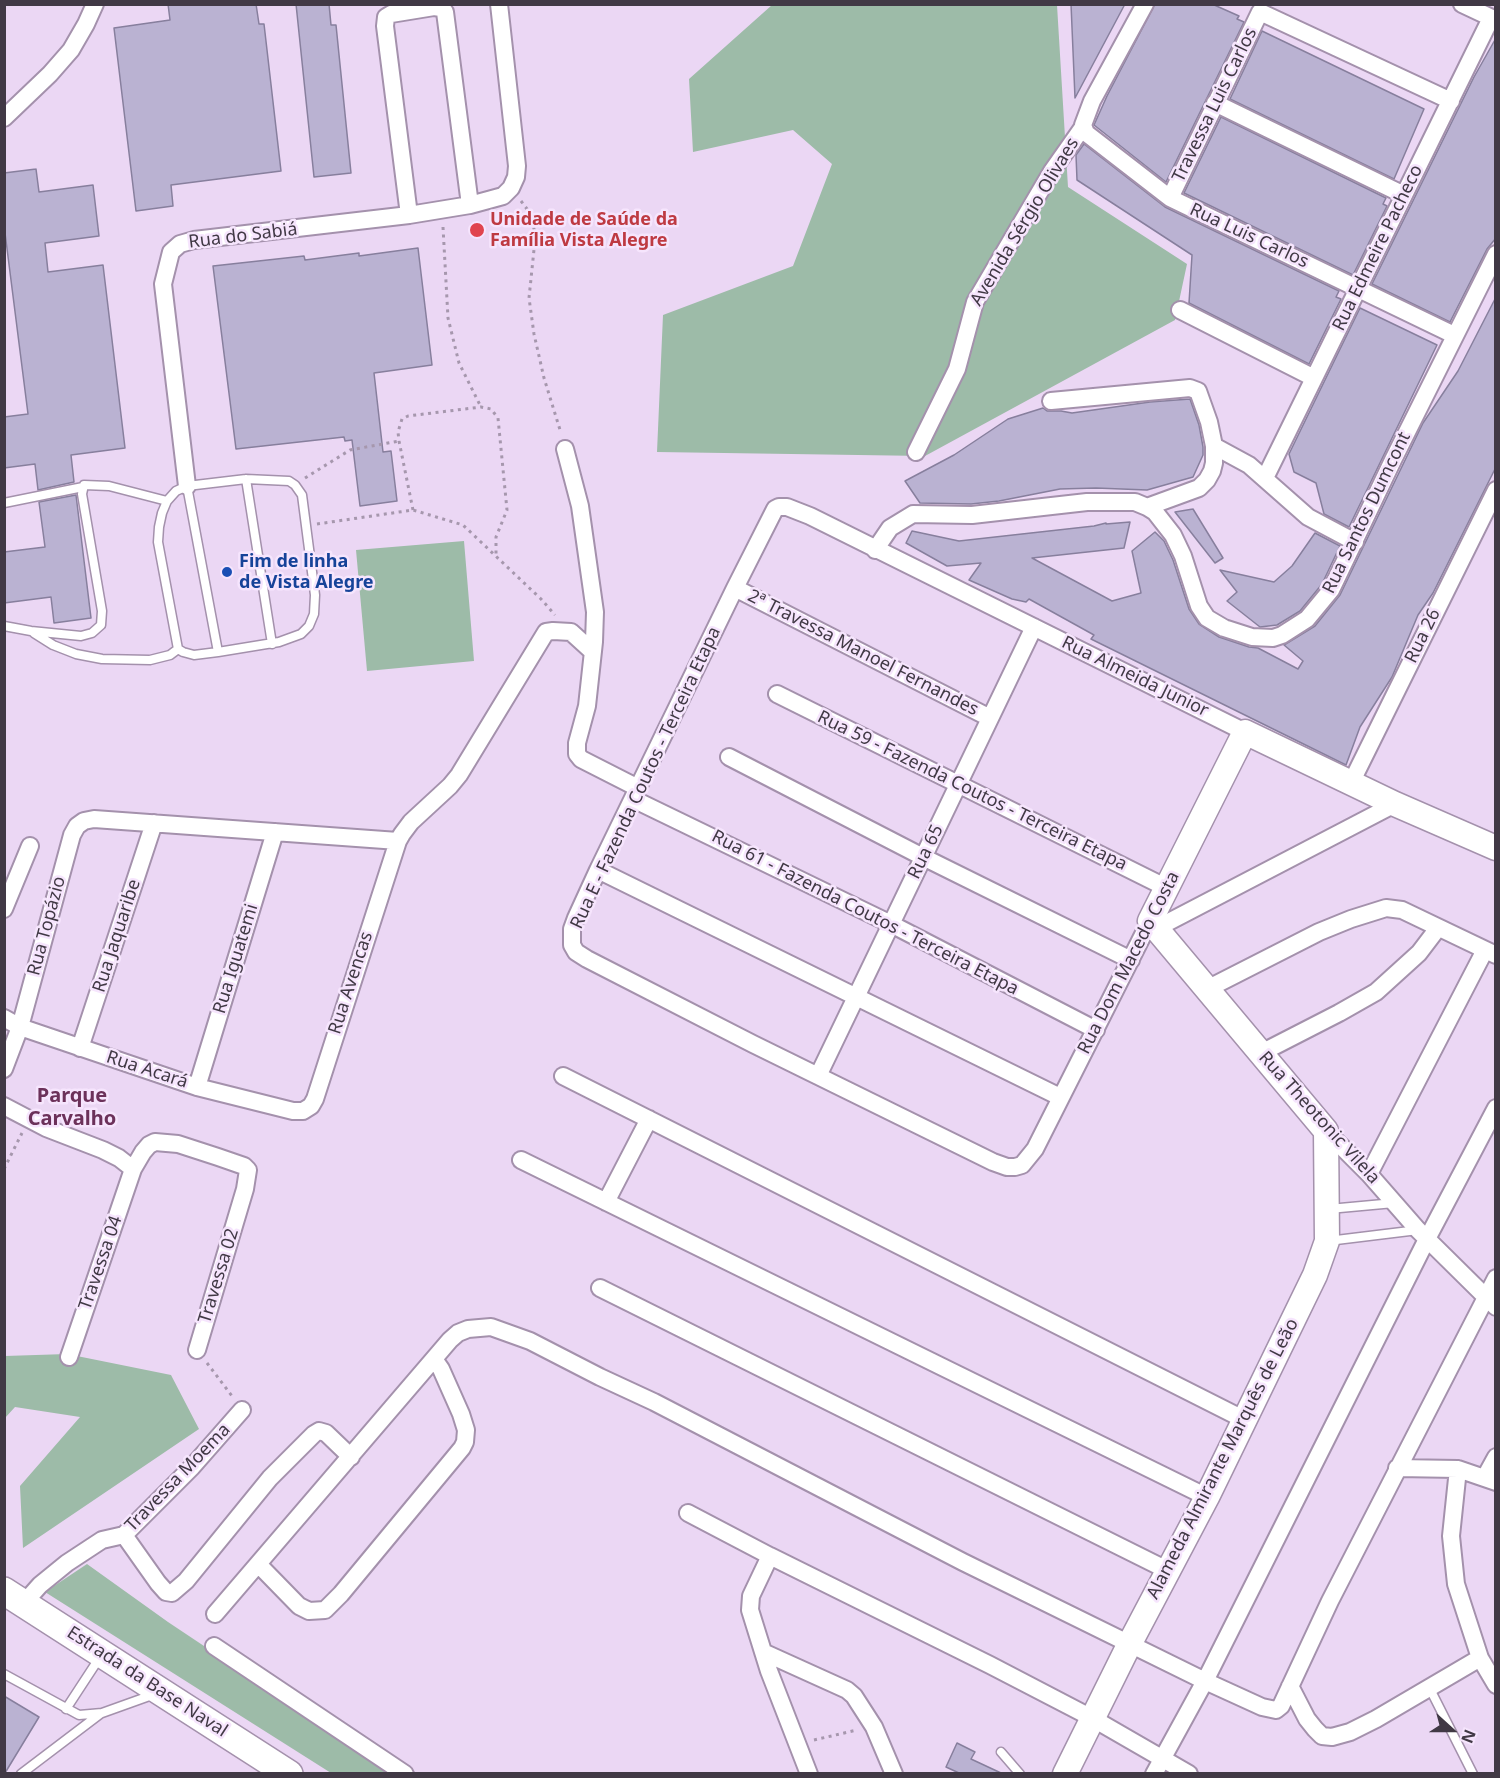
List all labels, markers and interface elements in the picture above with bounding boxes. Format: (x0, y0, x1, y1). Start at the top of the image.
street label: Travessa Luis Carlos (1168, 24, 1262, 186)
street label: Avenida Sérgio Olivaes (966, 134, 1084, 310)
street label: Rua Edmeire Pacheco (1328, 161, 1428, 335)
street label: Rua Luis Carlos (1186, 199, 1312, 273)
place label: Unidade de Saúde da Família Vista Alegre (490, 209, 678, 252)
street label: Rua do Sabiá (187, 219, 299, 253)
marker: Unidade de Saúde da Família Vista Alegre (468, 221, 486, 239)
street label: Rua Santos Dumcont (1318, 429, 1416, 597)
place label: Fim de linha de Vista Alegre (239, 551, 374, 594)
marker: Fim de linha de Vista Alegre (220, 565, 234, 579)
street label: 2ª Travessa Manoel Fernandes (744, 585, 982, 721)
street label: Rua 26 (1401, 605, 1445, 667)
street label: Rua E - Fazenda Coutos - Terceira Etapa (566, 623, 726, 933)
street label: Rua Almeida Junior (1058, 632, 1212, 722)
street label: Rua 59 - Fazenda Coutos - Terceira Etapa (814, 706, 1130, 876)
street label: Rua 65 (904, 821, 948, 883)
street label: Rua 61 - Fazenda Coutos - Terceira Etapa (708, 826, 1022, 1000)
street label: Rua Dom Macedo Costa (1074, 868, 1184, 1058)
street label: Rua Topázio (23, 874, 71, 978)
street label: Rua Jaquaribe (89, 877, 145, 995)
street label: Rua Iguatemi (209, 902, 263, 1016)
street label: Rua Avencas (324, 929, 378, 1037)
street label: Rua Acará (103, 1047, 191, 1093)
street label: Rua Theotonic Vilela (1254, 1047, 1384, 1189)
district label: Parque Carvalho (28, 1084, 116, 1131)
street label: Travessa 04 (75, 1213, 127, 1313)
street label: Travessa 02 (194, 1226, 244, 1326)
street label: Alameda Almirante Marquês de Leão (1143, 1315, 1303, 1603)
street label: Travessa Moema (121, 1419, 235, 1537)
street label: Estrada da Base Naval (63, 1622, 231, 1742)
north arrow (1422, 1700, 1482, 1760)
text: N (1456, 1726, 1481, 1746)

